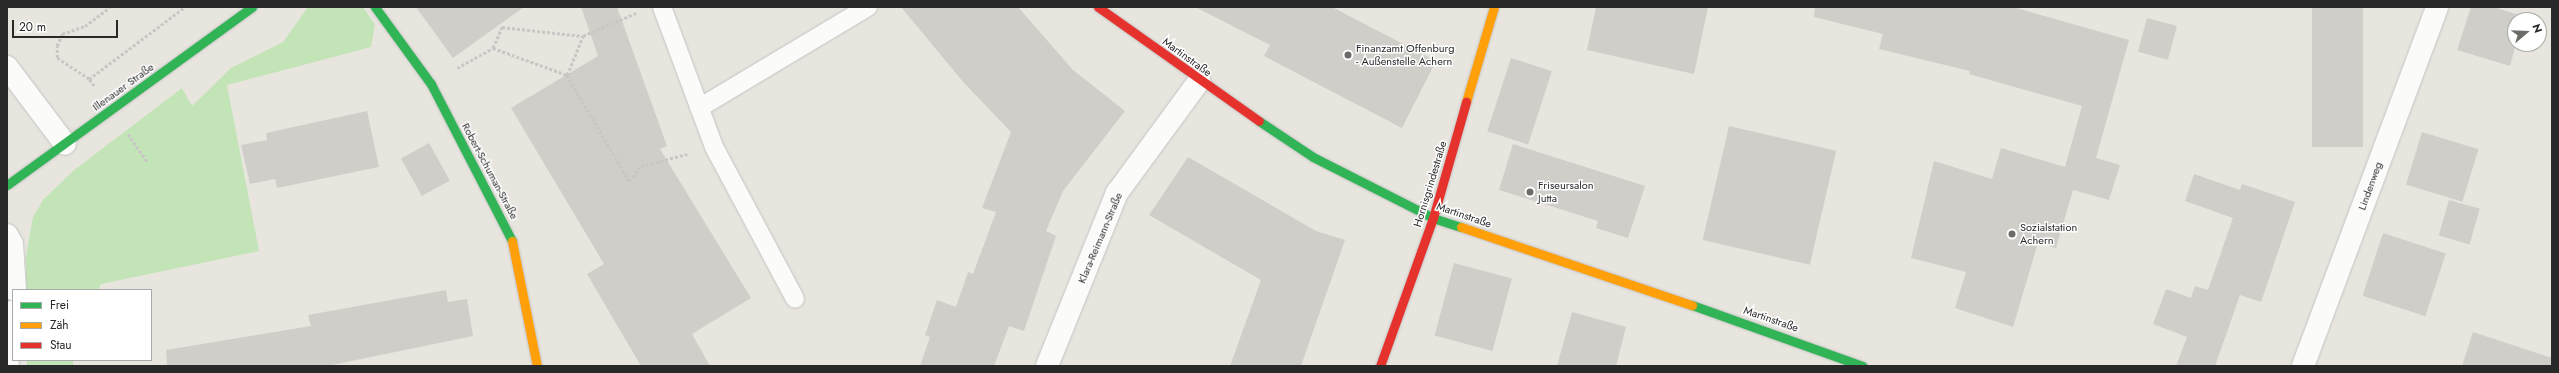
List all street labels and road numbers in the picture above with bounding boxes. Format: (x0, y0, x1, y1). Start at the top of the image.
street label: Martinstraße (1160, 35, 1214, 79)
street label: Illenauer Straße (90, 60, 156, 114)
street label: Robert-Schuman-Straße (459, 121, 521, 221)
street label: Hornisgrindestraße (1411, 139, 1449, 229)
street label: Lindenweg (2355, 160, 2385, 212)
street label: Klara-Reimann-Straße (1075, 191, 1125, 285)
street label: Martinstraße (1435, 199, 1493, 231)
street label: Martinstraße (1742, 303, 1800, 335)

